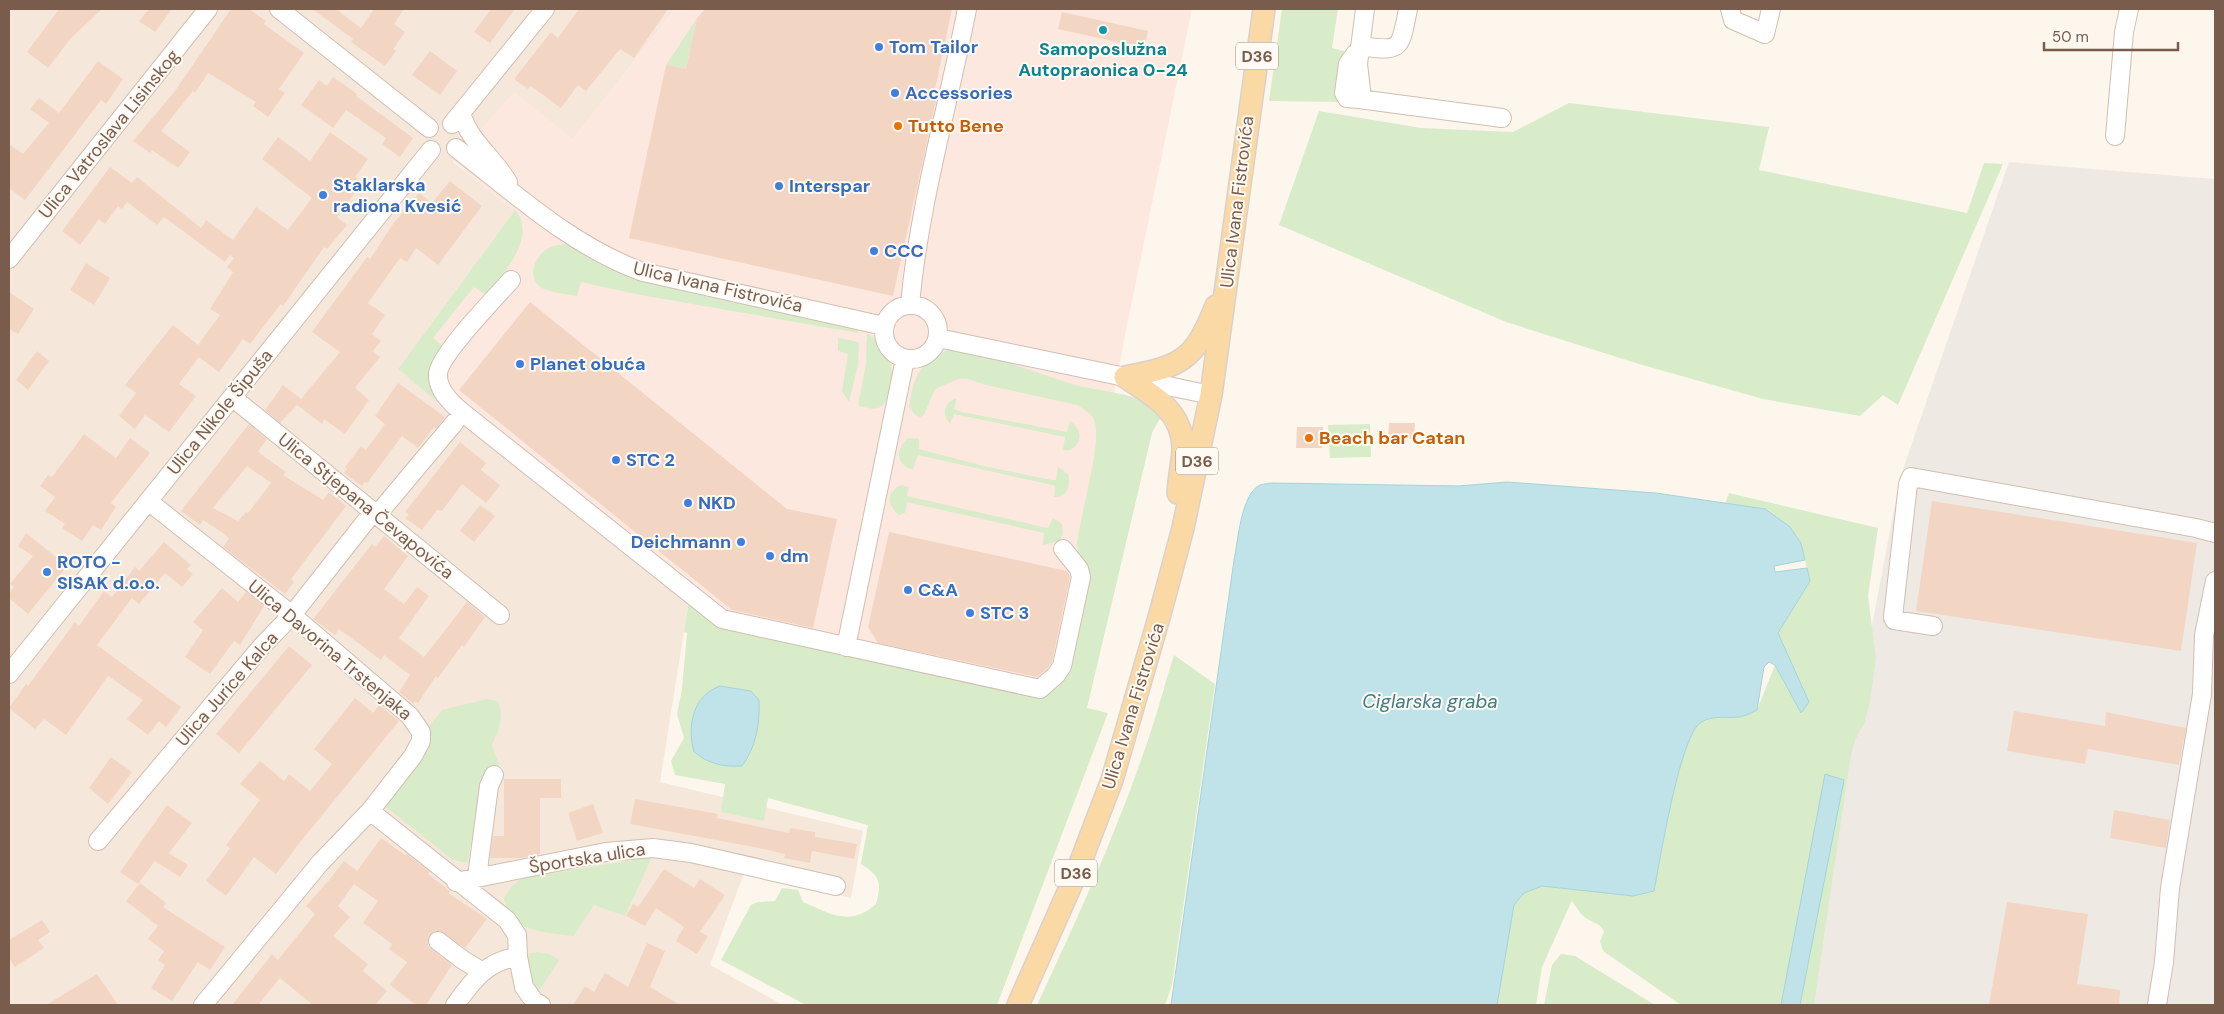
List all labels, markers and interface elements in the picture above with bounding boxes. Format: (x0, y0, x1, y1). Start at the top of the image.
scale bar (2044, 20, 2178, 52)
marker: Samoposlužna Autopraonica 0-24 (1097, 24, 1109, 36)
text: 50 m (2052, 27, 2089, 47)
place label: Tom Tailor (889, 35, 978, 59)
place label: Samoposlužna Autopraonica 0-24 (1018, 37, 1188, 82)
marker: Tom Tailor (873, 41, 885, 53)
road number: D36 (1236, 42, 1278, 70)
street label: Ulica Vatroslava Lisinskog (33, 44, 185, 224)
place label: Accessories (905, 81, 1013, 105)
marker: Accessories (889, 87, 901, 99)
place label: Tutto Bene (908, 114, 1004, 138)
street label: Ulica Ivana Fistrovića (1215, 115, 1259, 289)
marker: Tutto Bene (892, 120, 904, 132)
place label: Staklarska radiona Kvesić (333, 173, 462, 218)
place label: Interspar (789, 174, 870, 198)
marker: Interspar (773, 180, 785, 192)
marker: Staklarska radiona Kvesić (317, 189, 329, 201)
place label: CCC (884, 239, 924, 263)
marker: CCC (868, 245, 880, 257)
street label: Ulica Ivana Fistrovića (631, 256, 805, 318)
street label: Ulica Nikole Šipuša (162, 344, 278, 480)
place label: Planet obuća (530, 352, 646, 376)
marker: Planet obuća (514, 358, 526, 370)
place label: Beach bar Catan (1319, 426, 1465, 450)
street label: Ulica Stjepana Čevapovića (273, 427, 459, 585)
marker: Beach bar Catan (1303, 432, 1315, 444)
place label: STC 2 (626, 448, 675, 472)
road number: D36 (1176, 448, 1218, 474)
marker: STC 2 (610, 454, 622, 466)
place label: NKD (698, 491, 736, 515)
marker: NKD (682, 497, 694, 509)
place label: Deichmann (631, 530, 731, 554)
marker: Deichmann (735, 536, 747, 548)
place label: dm (780, 544, 809, 568)
place label: ROTO - SISAK d.o.o. (57, 550, 160, 595)
marker: dm (764, 550, 776, 562)
marker: ROTO - SISAK d.o.o. (41, 566, 53, 578)
street label: Ulica Davorina Trstenjaka (243, 574, 417, 726)
place label: C&A (918, 578, 958, 602)
marker: C&A (902, 584, 914, 596)
place label: STC 3 (980, 601, 1029, 625)
marker: STC 3 (964, 607, 976, 619)
street label: Ulica Ivana Fistrovića (1096, 620, 1170, 792)
street label: Ulica Jurice Kalca (170, 627, 284, 751)
water label: Ciglarska graba (1362, 689, 1498, 714)
street label: Športska ulica (527, 837, 647, 879)
road number: D36 (1055, 860, 1097, 886)

